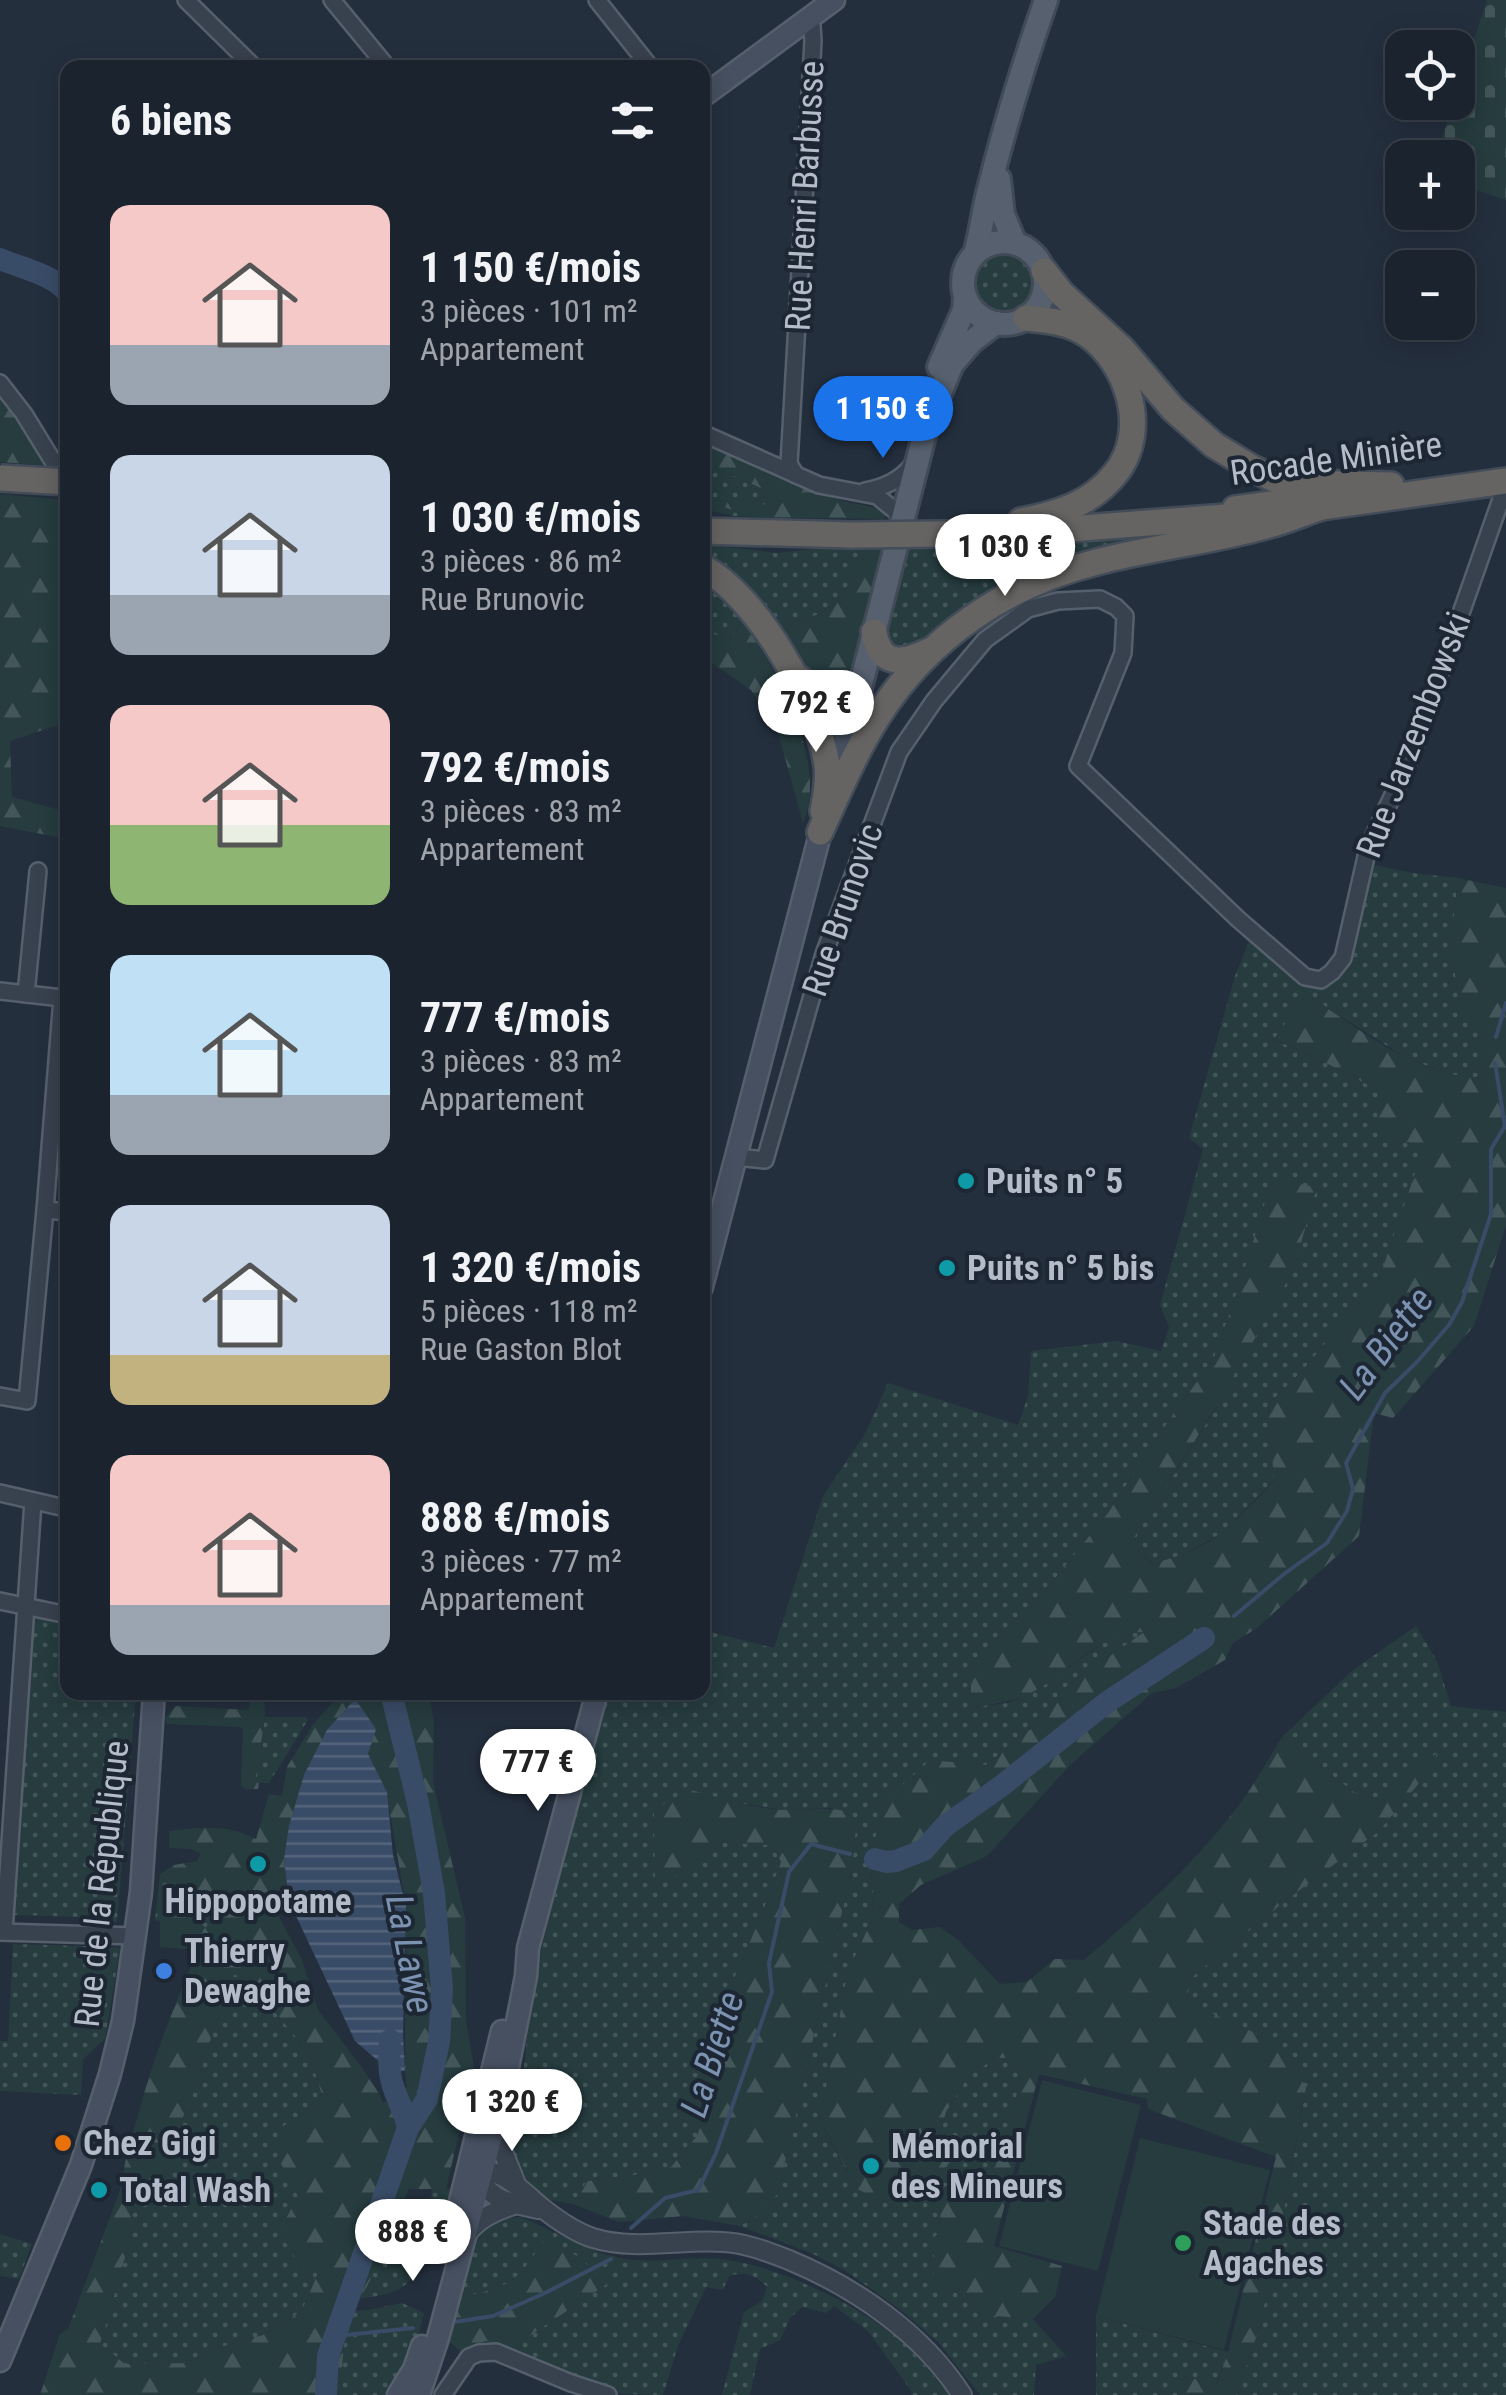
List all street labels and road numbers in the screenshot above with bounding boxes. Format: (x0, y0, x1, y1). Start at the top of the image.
street label: Rue Henri Barbusse (777, 60, 833, 332)
street label: Rocade Minière (1227, 424, 1445, 494)
street label: Rue Jarzembowski (1348, 607, 1480, 863)
street label: Rue Brunovic (794, 818, 892, 1002)
street label: Rue de la République (67, 1739, 137, 2029)

